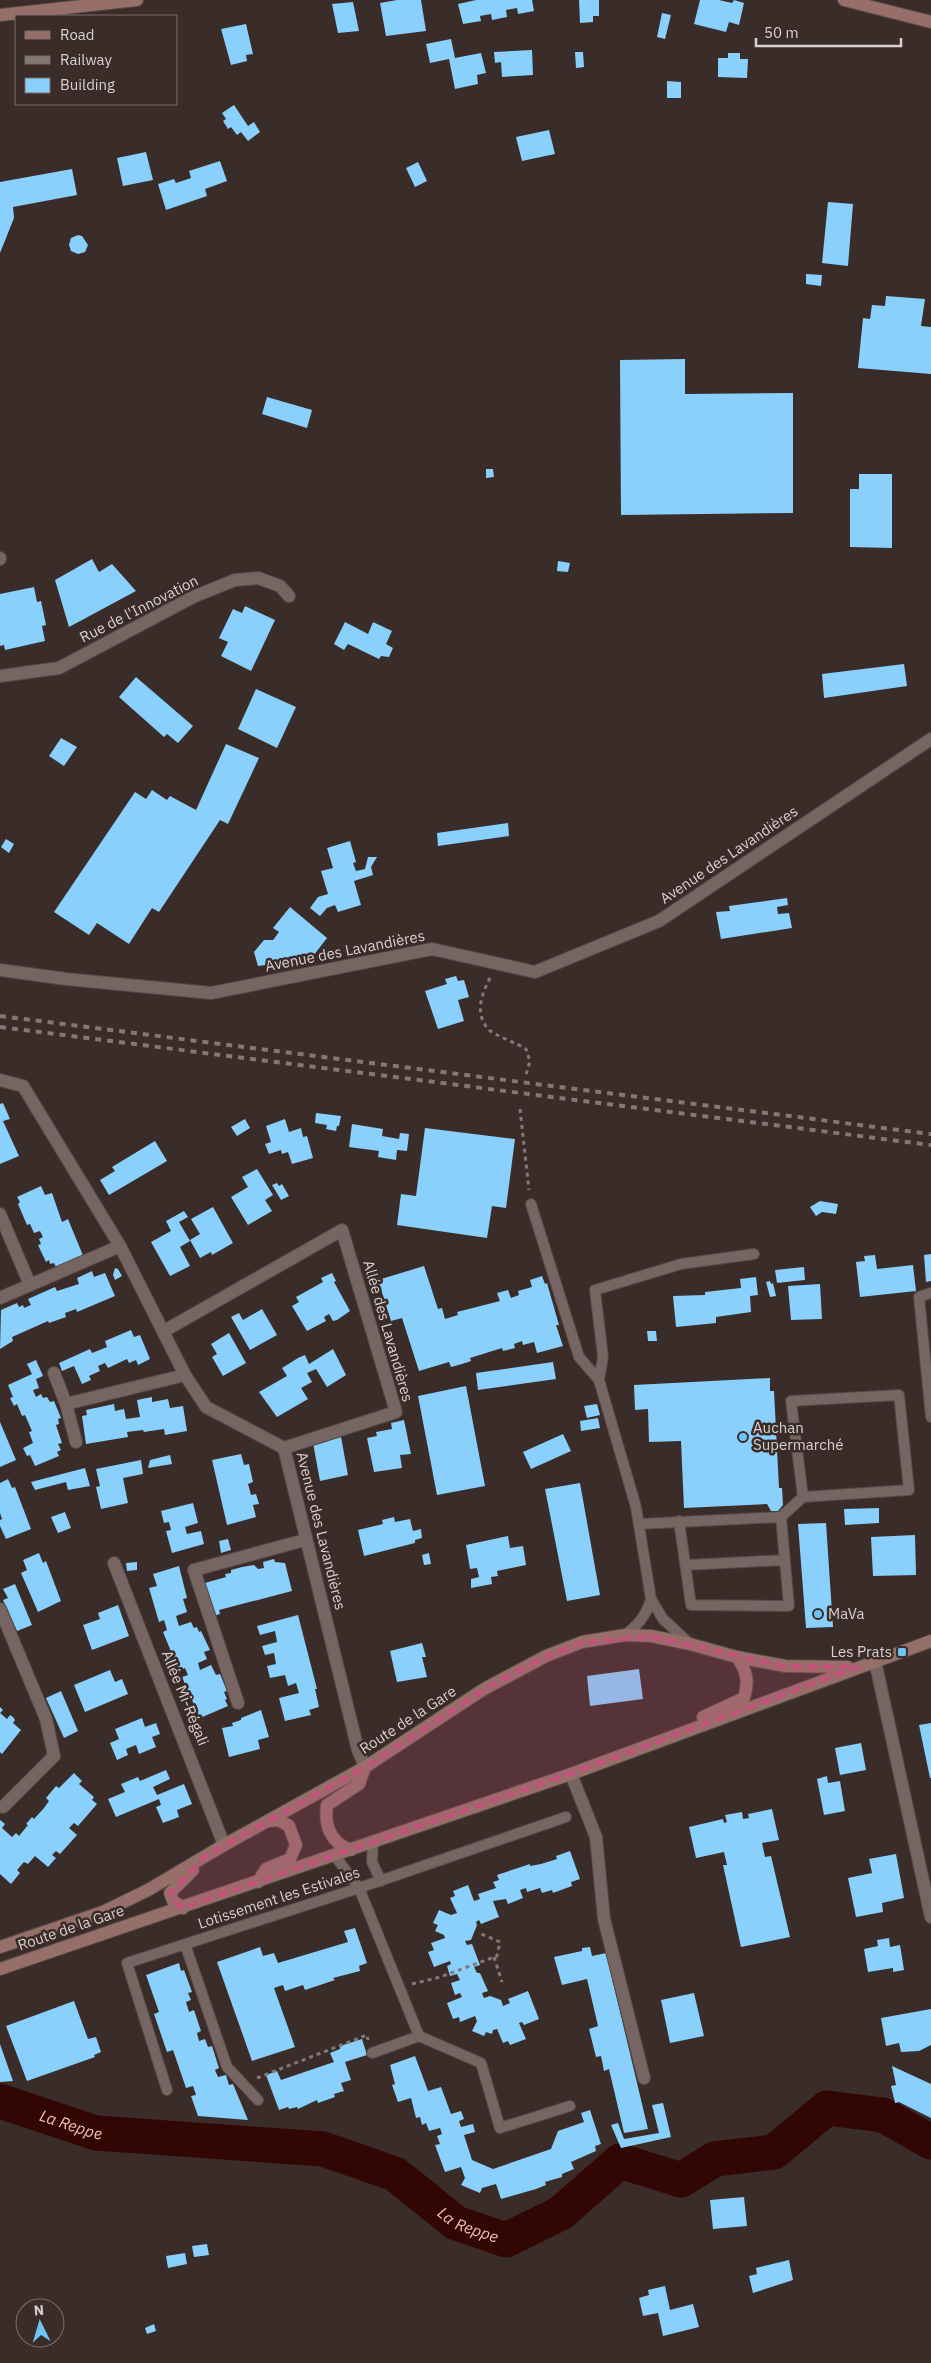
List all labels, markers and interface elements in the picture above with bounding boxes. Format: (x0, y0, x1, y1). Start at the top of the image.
legend (15, 15, 178, 105)
scale bar (756, 15, 901, 47)
text: 50 m (764, 23, 799, 42)
text: Road (60, 25, 95, 44)
text: Railway (60, 50, 113, 69)
text: Building (60, 75, 115, 94)
street label: Rue de l'Innovation (76, 570, 201, 647)
street label: Avenue des Lavandières (656, 801, 801, 908)
street label: Avenue des Lavandières (263, 926, 426, 975)
street label: Allée des Lavandières (359, 1258, 418, 1404)
place label: Auchan Supermarché (753, 1418, 844, 1454)
marker: Auchan Supermarché (737, 1431, 749, 1443)
street label: Avenue des Lavandières (293, 1450, 350, 1612)
place label: MaVa (828, 1604, 864, 1623)
marker: MaVa (812, 1608, 824, 1620)
place label: Les Prats (831, 1642, 892, 1661)
marker: Les Prats (896, 1646, 908, 1658)
street label: Allée Mi-Régali (158, 1647, 213, 1748)
street label: Route de la Gare (356, 1681, 460, 1758)
street label: Lotissement les Estivales (195, 1862, 362, 1933)
street label: Route de la Gare (15, 1900, 127, 1955)
water label: La Reppe (37, 2105, 103, 2143)
water label: La Reppe (434, 2202, 501, 2247)
north arrow (15, 2298, 65, 2348)
text: N (33, 2301, 45, 2319)

